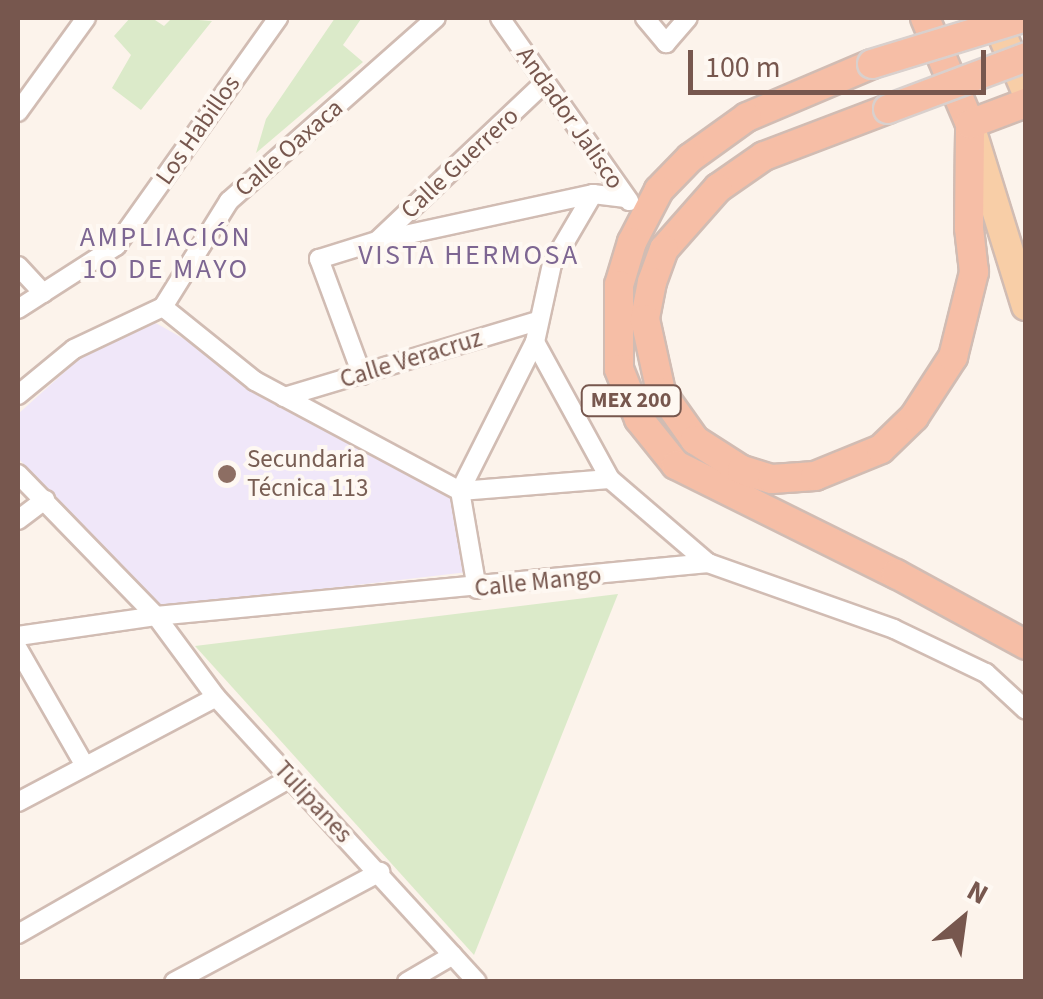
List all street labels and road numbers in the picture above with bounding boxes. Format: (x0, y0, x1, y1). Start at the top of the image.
street label: Andador Jalisco (510, 41, 630, 195)
street label: Los Habillos (149, 70, 247, 190)
street label: Calle Oaxaca (229, 93, 349, 203)
street label: Calle Guerrero (395, 101, 525, 225)
street label: Calle Veracruz (336, 323, 486, 395)
road number: MEX 200 (578, 384, 684, 418)
street label: Calle Mango (473, 560, 603, 604)
street label: Tulipanes (268, 755, 358, 849)

